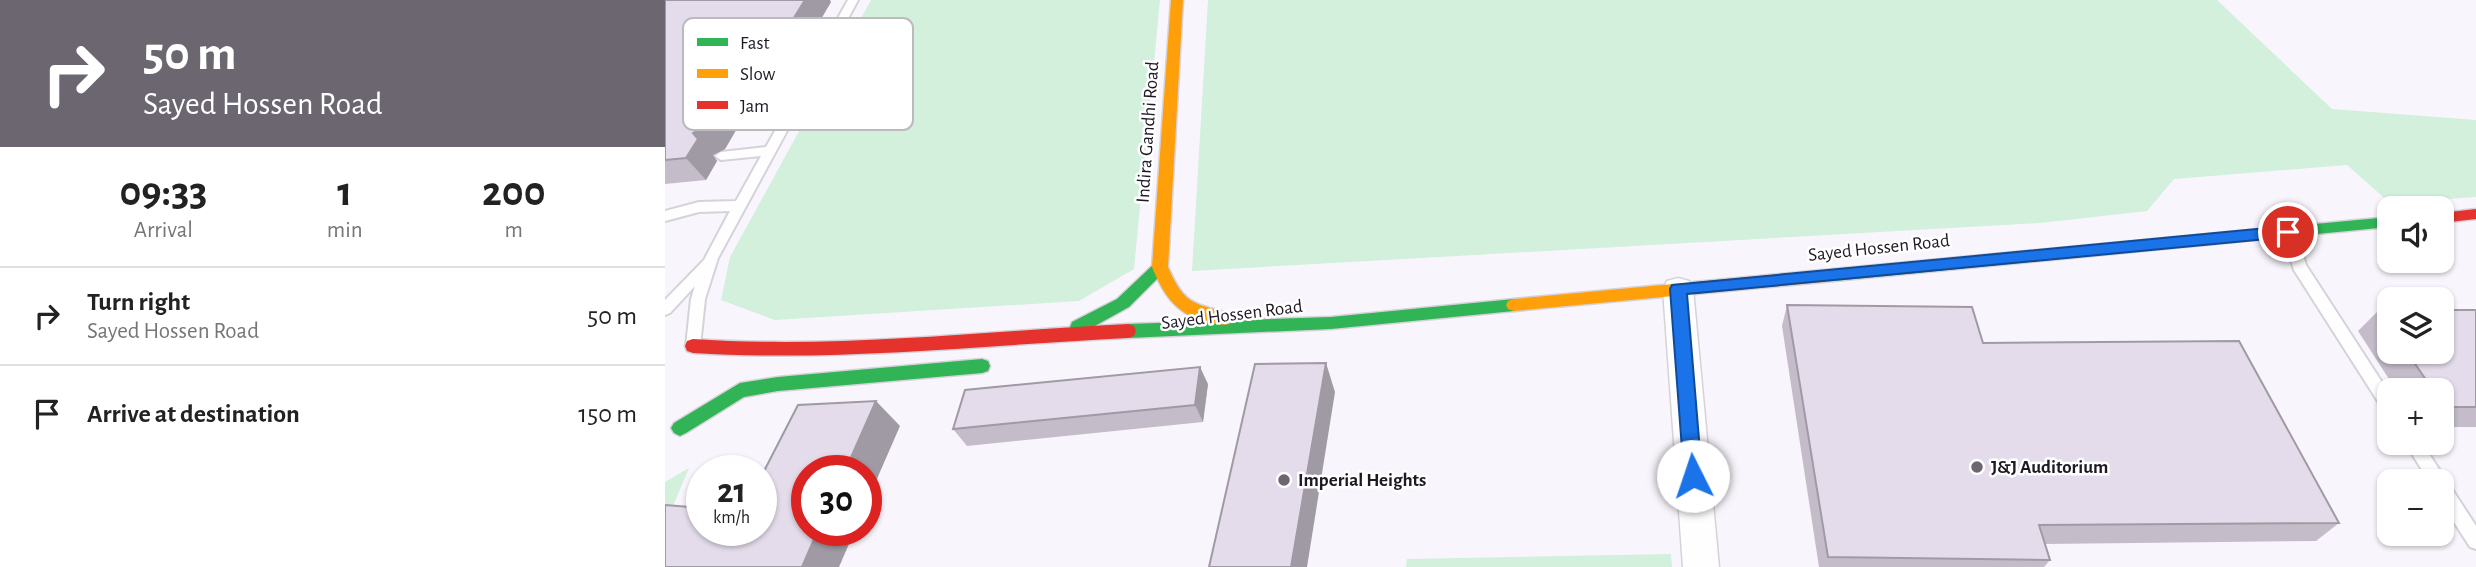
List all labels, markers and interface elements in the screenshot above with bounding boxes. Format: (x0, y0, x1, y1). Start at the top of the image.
legend (683, 18, 913, 130)
icon: right (28, 28, 119, 119)
text: 50 m (143, 30, 237, 79)
text: Fast (740, 34, 770, 53)
street label: Indira Gandhi Road (1134, 60, 1162, 203)
text: Slow (740, 65, 776, 84)
text: Sayed Hossen Road (143, 88, 383, 120)
text: Jam (740, 97, 769, 116)
text: 09:33 (119, 171, 207, 213)
text: 1 (337, 171, 352, 213)
text: 200 (482, 171, 546, 213)
map controls (2377, 196, 2454, 546)
button: sound (2377, 196, 2454, 273)
pin (2258, 202, 2318, 262)
icon: arrive (2269, 213, 2307, 251)
text: Arrival (134, 219, 193, 242)
text: min (327, 219, 363, 242)
text: m (505, 219, 523, 242)
street label: Sayed Hossen Road (1807, 231, 1951, 265)
button: layers (2377, 287, 2454, 364)
text: Turn right (87, 289, 190, 315)
icon: right (28, 297, 66, 335)
street label: Sayed Hossen Road (1160, 297, 1304, 333)
text: 50 m (587, 303, 637, 329)
text: Sayed Hossen Road (87, 320, 259, 343)
button: + (2377, 378, 2454, 455)
icon: arrive (28, 395, 66, 433)
text: Arrive at destination (87, 401, 300, 427)
text: 150 m (578, 401, 637, 427)
position arrow (1656, 439, 1730, 513)
speed limit sign: 30 (791, 455, 882, 546)
place label: J&J Auditorium (1991, 458, 2108, 477)
marker: J&J Auditorium (1969, 459, 1985, 475)
button: − (2377, 469, 2454, 546)
place label: Imperial Heights (1298, 471, 1426, 490)
marker: Imperial Heights (1276, 472, 1292, 488)
text: 21 (717, 474, 746, 509)
text: km/h (713, 509, 750, 527)

